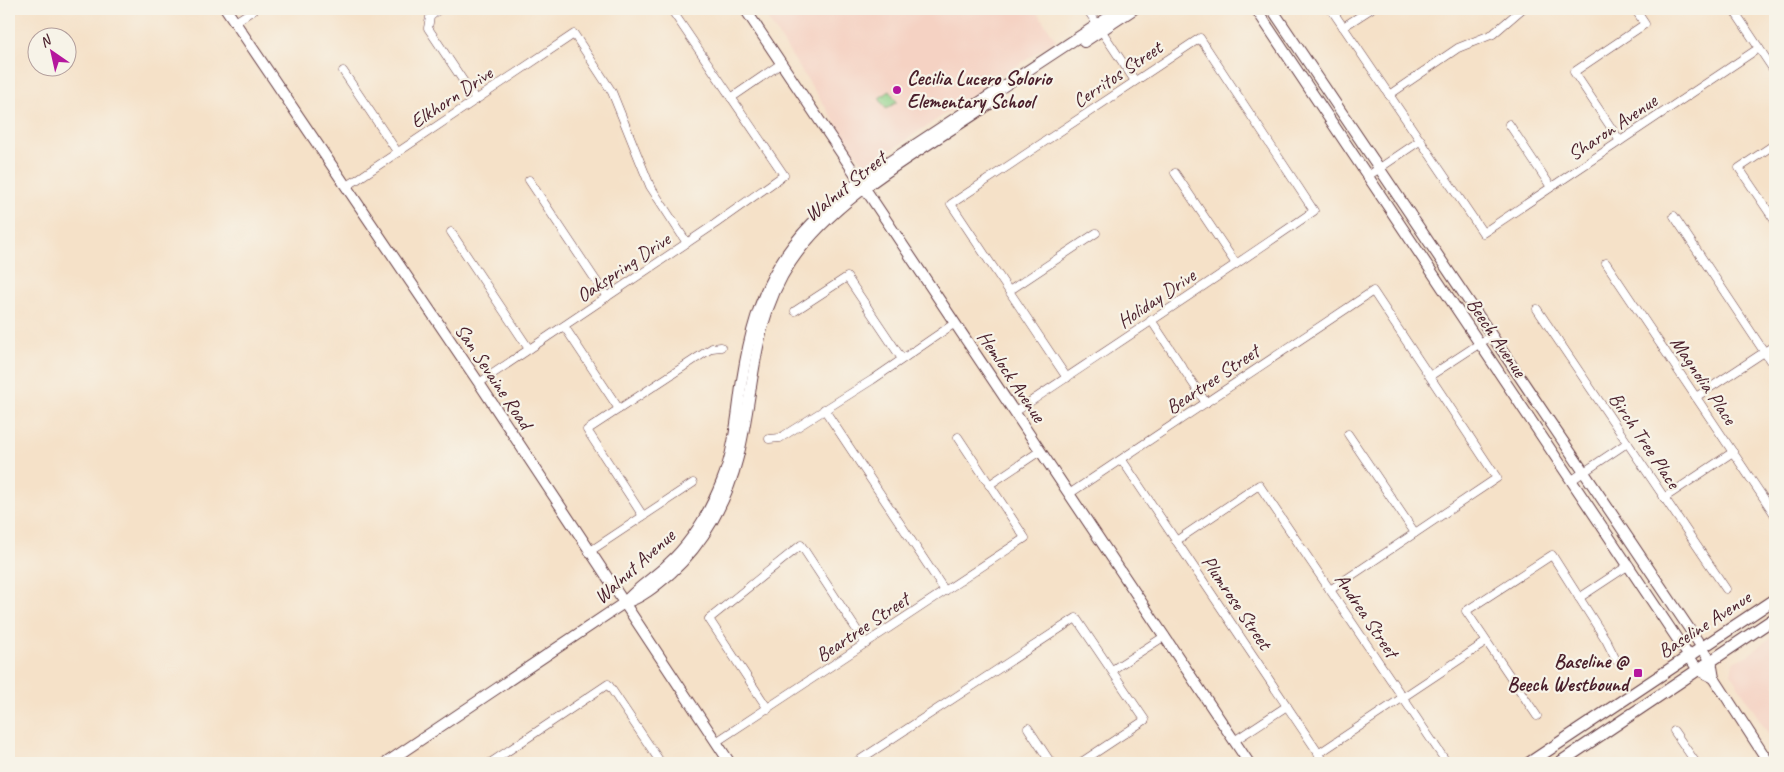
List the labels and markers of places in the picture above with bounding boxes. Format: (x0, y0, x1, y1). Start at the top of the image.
place label: Cecilia Lucero Solorio Elementary School (907, 66, 1053, 114)
marker: Cecilia Lucero Solorio Elementary School (891, 84, 903, 96)
place label: Baseline @ Beech Westbound (1507, 649, 1632, 697)
marker: Baseline @ Beech Westbound (1632, 667, 1644, 679)

